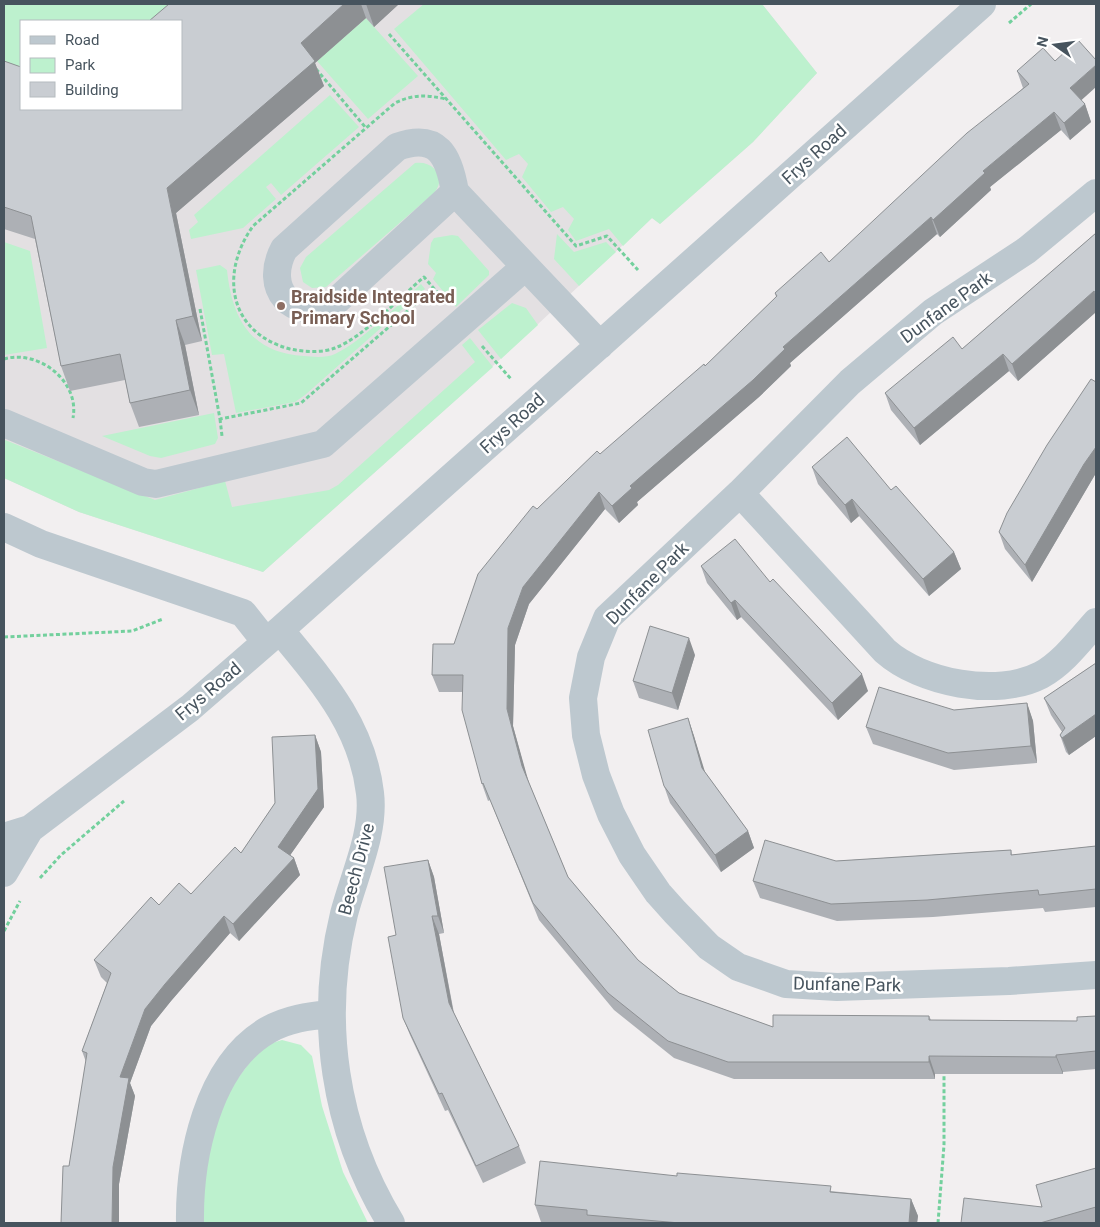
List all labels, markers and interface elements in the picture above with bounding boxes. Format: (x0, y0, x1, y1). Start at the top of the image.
legend (20, 20, 182, 110)
north arrow (1030, 20, 1080, 70)
text: Road (65, 31, 99, 49)
text: N (1033, 35, 1051, 49)
text: Park (65, 56, 96, 74)
text: Building (65, 81, 119, 99)
street label: Frys Road (777, 120, 851, 188)
street label: Dunfane Park (896, 266, 997, 347)
place label: Braidside Integrated Primary School (291, 286, 455, 328)
marker: Braidside Integrated Primary School (275, 300, 287, 312)
street label: Frys Road (475, 389, 549, 457)
street label: Dunfane Park (601, 537, 693, 629)
street label: Frys Road (171, 657, 245, 725)
street label: Beech Drive (334, 821, 378, 917)
street label: Dunfane Park (793, 973, 902, 995)

